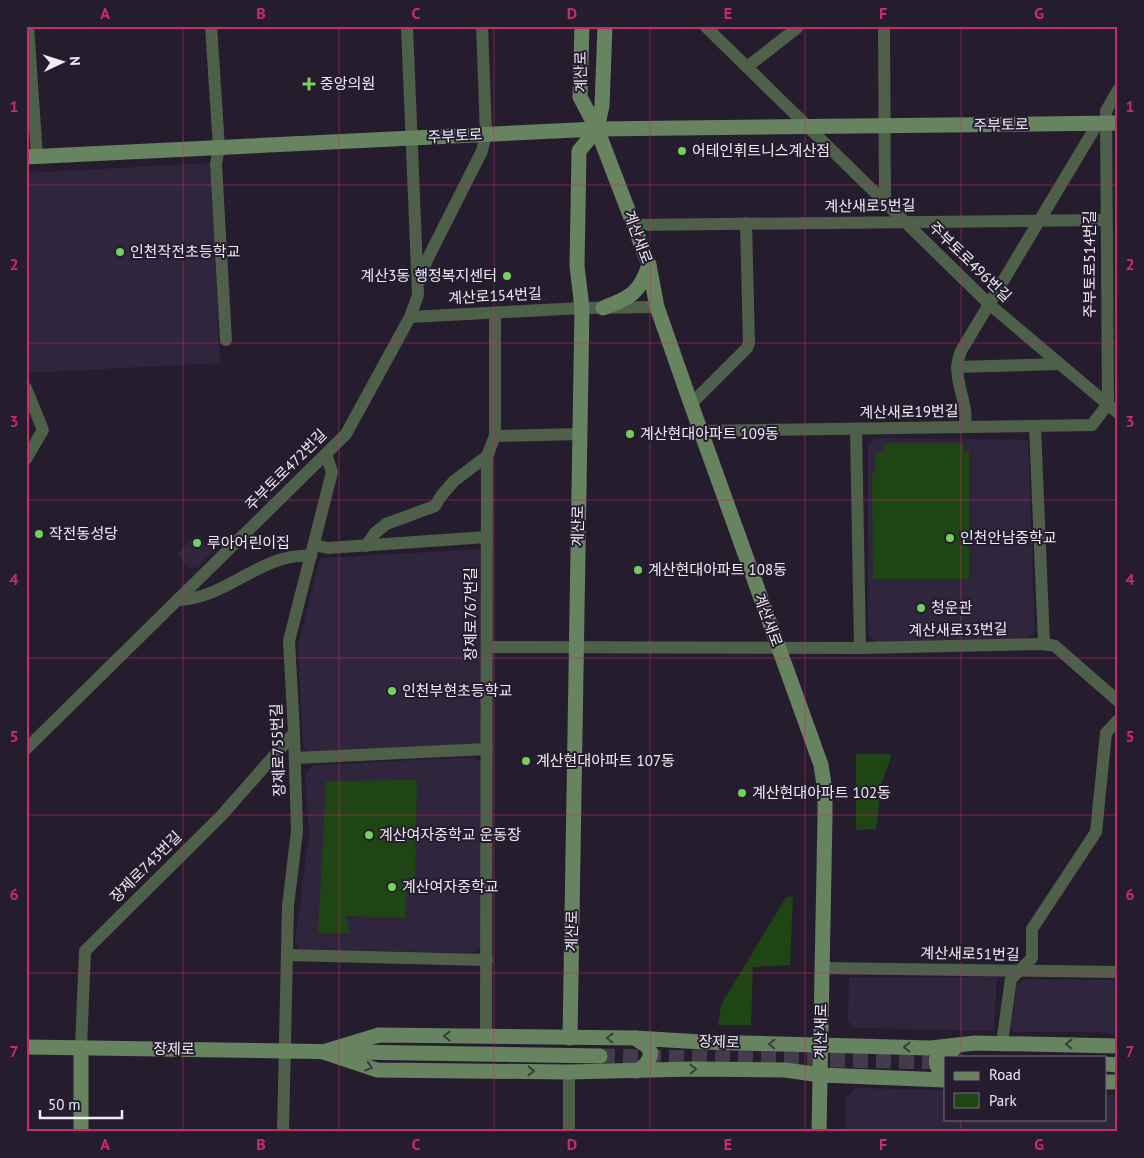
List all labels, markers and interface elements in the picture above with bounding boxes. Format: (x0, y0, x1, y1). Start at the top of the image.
text: A (100, 3, 110, 23)
text: B (256, 3, 266, 23)
text: C (412, 3, 421, 23)
text: D (567, 3, 577, 23)
text: E (724, 3, 732, 23)
text: F (879, 3, 887, 23)
text: G (1034, 3, 1044, 23)
north arrow (38, 38, 88, 88)
street label: 계산로 (571, 51, 590, 93)
text: N (66, 56, 84, 66)
place label: 중앙의원 (320, 74, 375, 93)
marker: 중앙의원 (302, 77, 316, 91)
text: 1 (9, 96, 19, 116)
text: 1 (1125, 96, 1135, 116)
street label: 주부토로 (973, 115, 1029, 134)
street label: 주부토로 (427, 125, 483, 146)
place label: 어테인휘트니스계산점 (692, 141, 830, 160)
marker: 어테인휘트니스계산점 (676, 145, 688, 157)
street label: 계산새로5번길 (824, 195, 916, 216)
street label: 계산새로 (620, 208, 657, 266)
street label: 주부토로514번길 (1080, 210, 1099, 318)
street label: 주부토로496번길 (925, 218, 1016, 306)
place label: 인천작전초등학교 (130, 242, 240, 261)
marker: 인천작전초등학교 (114, 246, 126, 258)
text: 2 (9, 254, 19, 274)
text: 2 (1125, 254, 1135, 274)
place label: 계산3동 행정복지센터 (361, 266, 497, 285)
marker: 계산3동 행정복지센터 (501, 270, 513, 282)
street label: 계산로154번길 (448, 284, 542, 307)
street label: 계산새로19번길 (859, 401, 959, 422)
text: 3 (9, 411, 19, 431)
text: 3 (1125, 411, 1135, 431)
place label: 계산현대아파트 109동 (640, 424, 779, 443)
street label: 주부토로472번길 (241, 425, 330, 514)
marker: 계산현대아파트 109동 (624, 428, 636, 440)
street label: 계산로 (568, 505, 587, 547)
place label: 작전동성당 (49, 524, 118, 543)
marker: 작전동성당 (33, 528, 45, 540)
place label: 인천안남중학교 (960, 528, 1057, 547)
marker: 인천안남중학교 (944, 532, 956, 544)
place label: 루아어린이집 (207, 533, 290, 552)
marker: 루아어린이집 (191, 537, 203, 549)
place label: 계산현대아파트 108동 (648, 560, 787, 579)
marker: 계산현대아파트 108동 (632, 564, 644, 576)
street label: 장제로767번길 (461, 567, 480, 661)
text: 4 (9, 569, 19, 589)
text: 4 (1125, 569, 1135, 589)
street label: 계산새로 (750, 591, 787, 649)
place label: 청운관 (931, 598, 973, 617)
marker: 청운관 (915, 602, 927, 614)
street label: 계산새로33번길 (908, 619, 1008, 640)
place label: 인천부현초등학교 (402, 681, 512, 700)
marker: 인천부현초등학교 (386, 685, 398, 697)
street label: 장제로755번길 (266, 703, 289, 797)
text: 5 (9, 726, 19, 746)
text: 5 (1125, 726, 1135, 746)
place label: 계산현대아파트 107동 (536, 751, 675, 770)
marker: 계산현대아파트 107동 (520, 755, 532, 767)
place label: 계산현대아파트 102동 (752, 783, 891, 802)
marker: 계산현대아파트 102동 (736, 787, 748, 799)
place label: 계산여자중학교 운동장 (379, 825, 521, 844)
street label: 장제로743번길 (106, 827, 185, 906)
marker: 계산여자중학교 운동장 (363, 829, 375, 841)
place label: 계산여자중학교 (402, 877, 499, 896)
marker: 계산여자중학교 (386, 881, 398, 893)
text: 6 (9, 884, 19, 904)
text: 6 (1125, 884, 1135, 904)
street label: 계산로 (562, 910, 581, 952)
street label: 계산새로51번길 (920, 943, 1020, 964)
street label: 계산새로 (811, 1003, 830, 1059)
one-way arrow (443, 1031, 451, 1041)
street label: 장제로 (698, 1031, 740, 1052)
one-way arrow (606, 1033, 614, 1043)
street label: 장제로 (153, 1039, 195, 1058)
one-way arrow (768, 1039, 776, 1049)
one-way arrow (1065, 1039, 1072, 1049)
text: 7 (9, 1041, 19, 1061)
text: 7 (1125, 1041, 1135, 1061)
one-way arrow (903, 1042, 910, 1052)
legend (944, 1056, 1106, 1120)
one-way arrow (364, 1061, 373, 1071)
one-way arrow (690, 1064, 698, 1074)
text: Road (989, 1065, 1021, 1084)
one-way arrow (528, 1066, 535, 1076)
scale bar (40, 1088, 122, 1120)
text: Park (989, 1091, 1017, 1110)
text: 50 m (48, 1095, 81, 1114)
text: A (100, 1134, 110, 1154)
text: B (256, 1134, 266, 1154)
text: C (412, 1134, 421, 1154)
text: D (567, 1134, 577, 1154)
text: E (724, 1134, 732, 1154)
text: F (879, 1134, 887, 1154)
text: G (1034, 1134, 1044, 1154)

